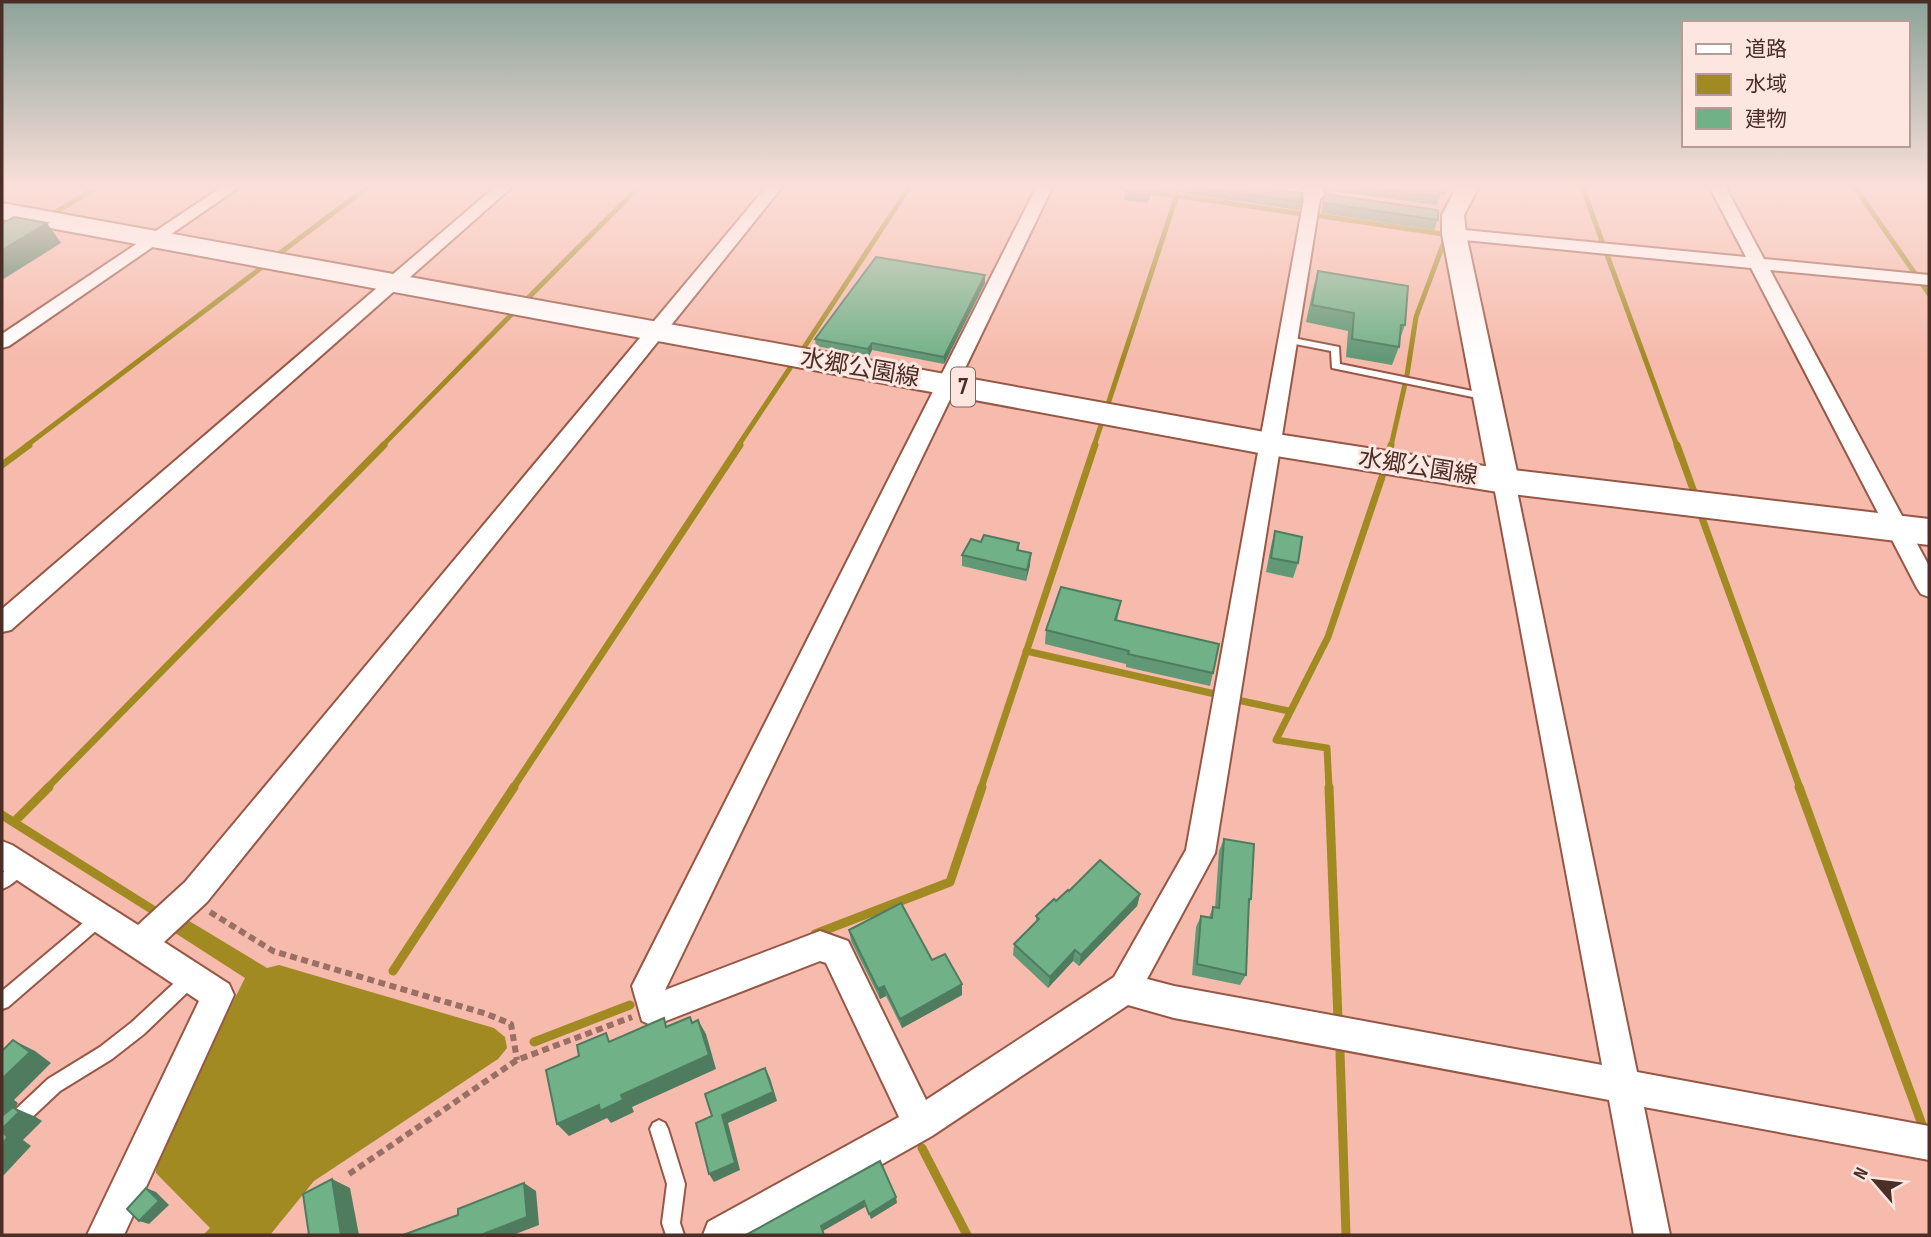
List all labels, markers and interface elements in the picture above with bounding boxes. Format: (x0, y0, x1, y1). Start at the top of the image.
legend (1682, 21, 1910, 147)
text: 道路 (1745, 37, 1787, 62)
text: 水域 (1745, 72, 1787, 97)
text: 建物 (1745, 107, 1787, 132)
street label: 水郷公園線 (798, 343, 922, 393)
road number: 7 (951, 368, 975, 406)
street label: 水郷公園線 (1356, 443, 1480, 491)
north arrow (1840, 1146, 1910, 1216)
text: N (1849, 1164, 1874, 1184)

